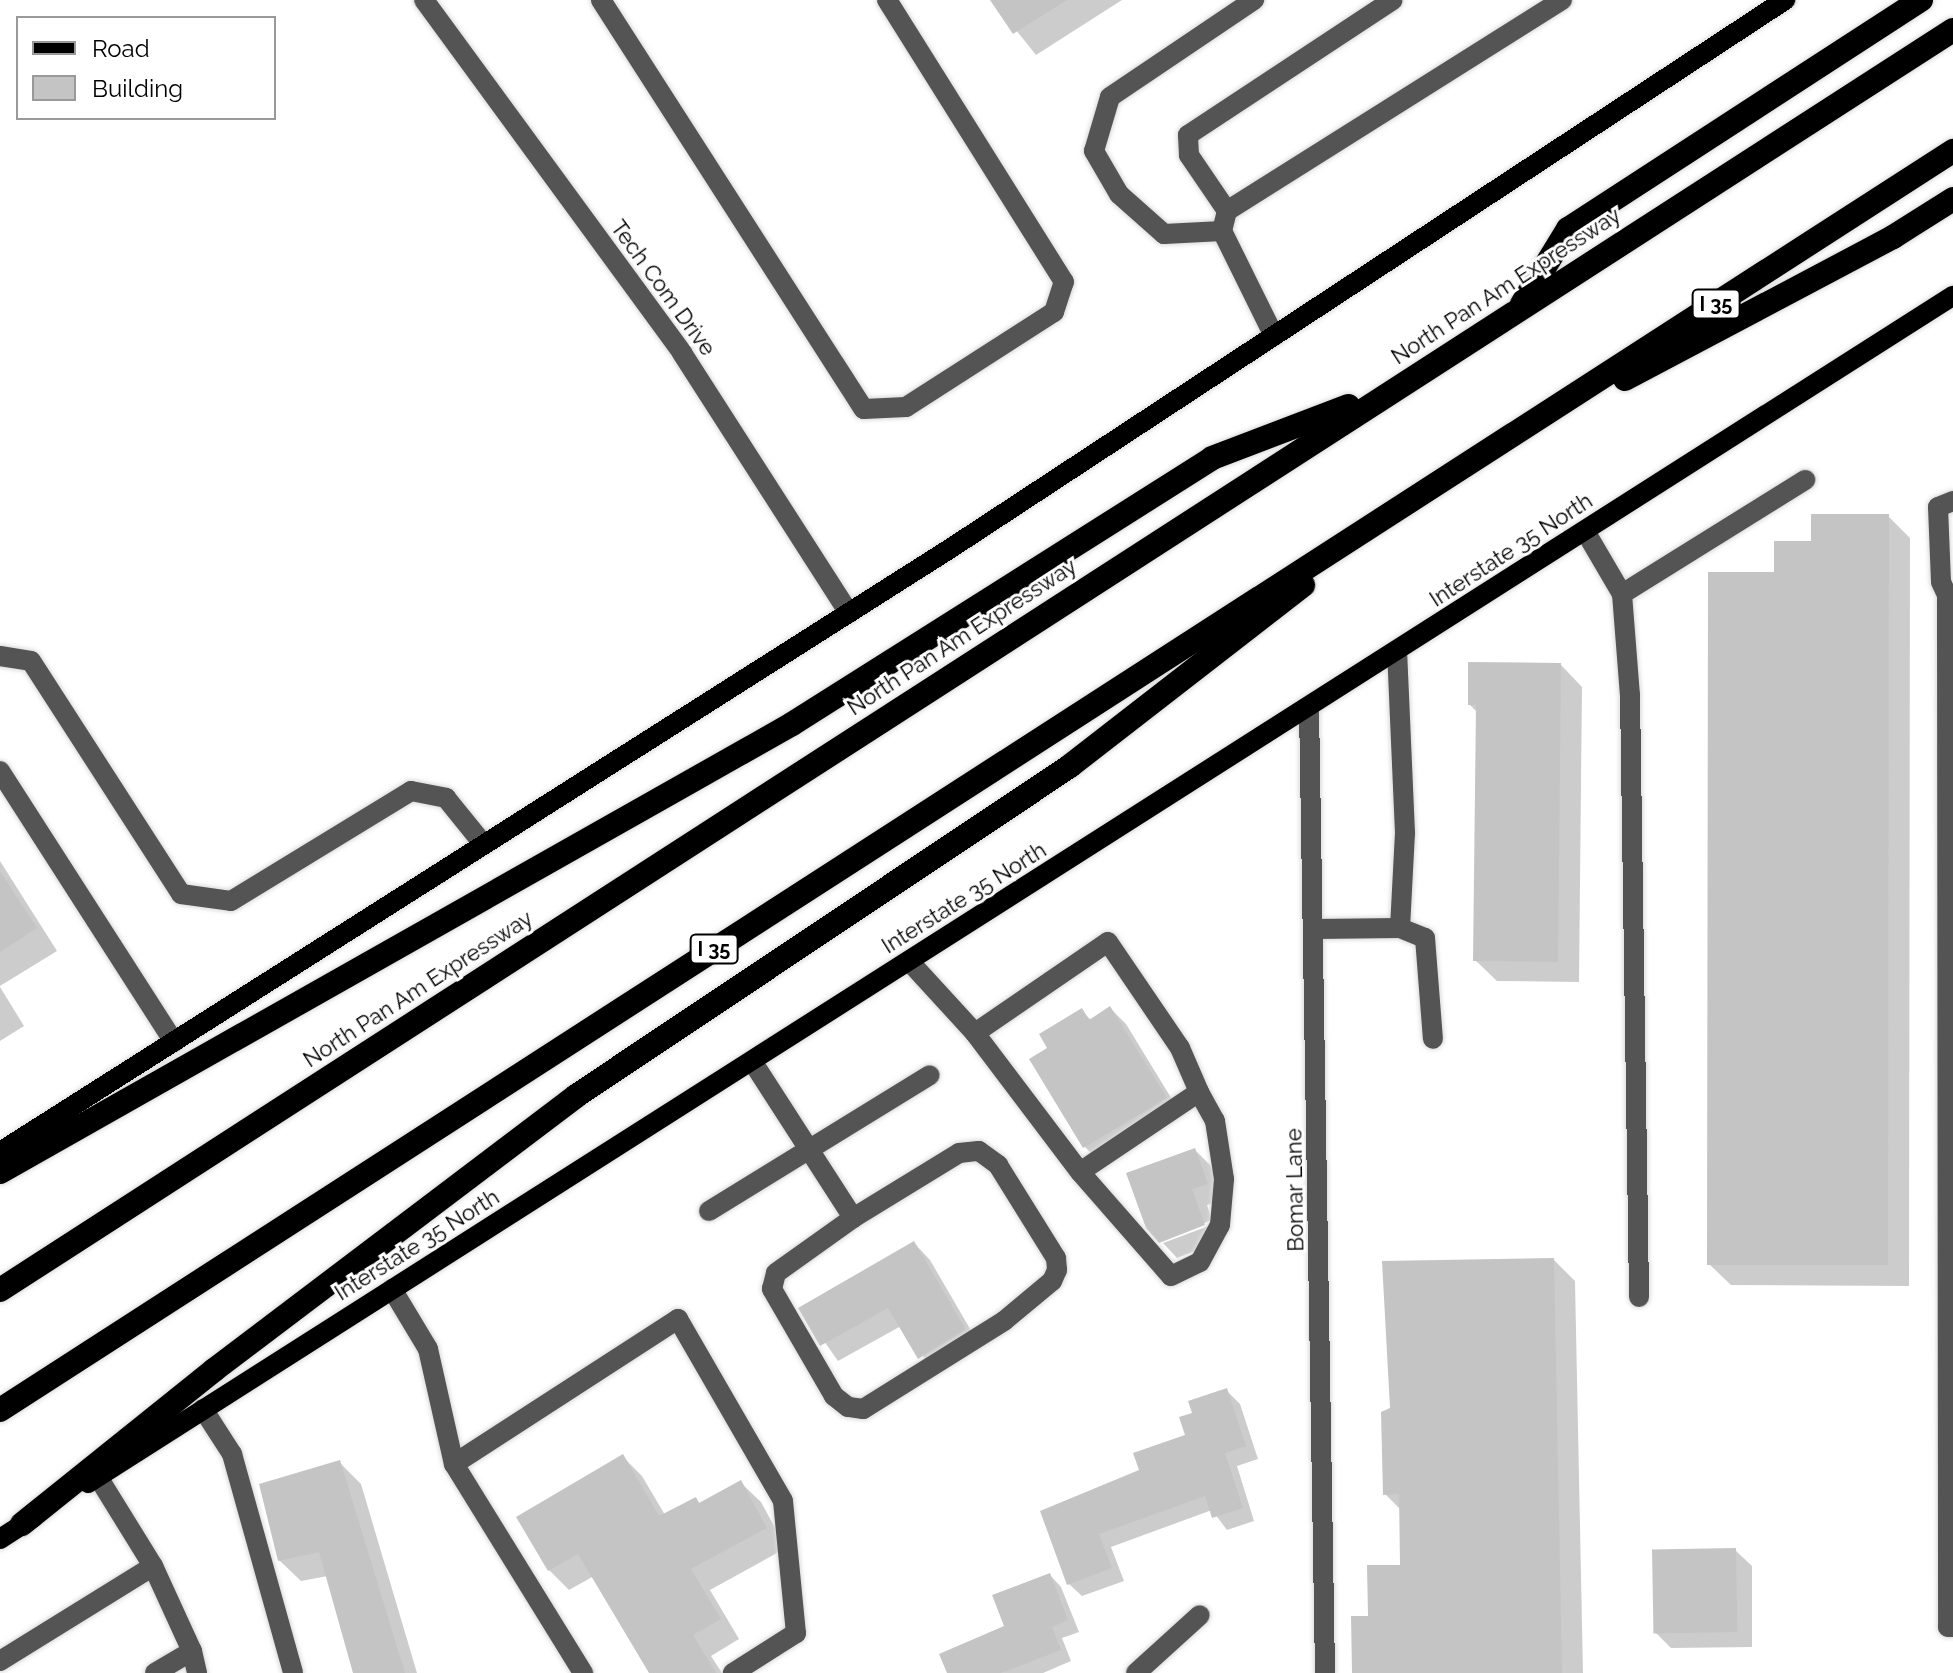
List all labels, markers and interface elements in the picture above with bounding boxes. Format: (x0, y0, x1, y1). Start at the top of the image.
legend (16, 16, 276, 120)
text: Road (92, 34, 150, 63)
text: Building (92, 74, 183, 103)
street label: North Pan Am Expressway (1386, 202, 1626, 370)
street label: Tech Com Drive (605, 215, 721, 361)
road number: I 35 (1690, 288, 1742, 320)
street label: Interstate 35 North (1425, 488, 1597, 612)
street label: North Pan Am Expressway (842, 553, 1082, 721)
street label: Interstate 35 North (877, 837, 1051, 959)
street label: North Pan Am Expressway (298, 905, 538, 1073)
road number: I 35 (688, 933, 740, 965)
street label: Bomar Lane (1281, 1128, 1309, 1252)
street label: Interstate 35 North (330, 1184, 504, 1306)

